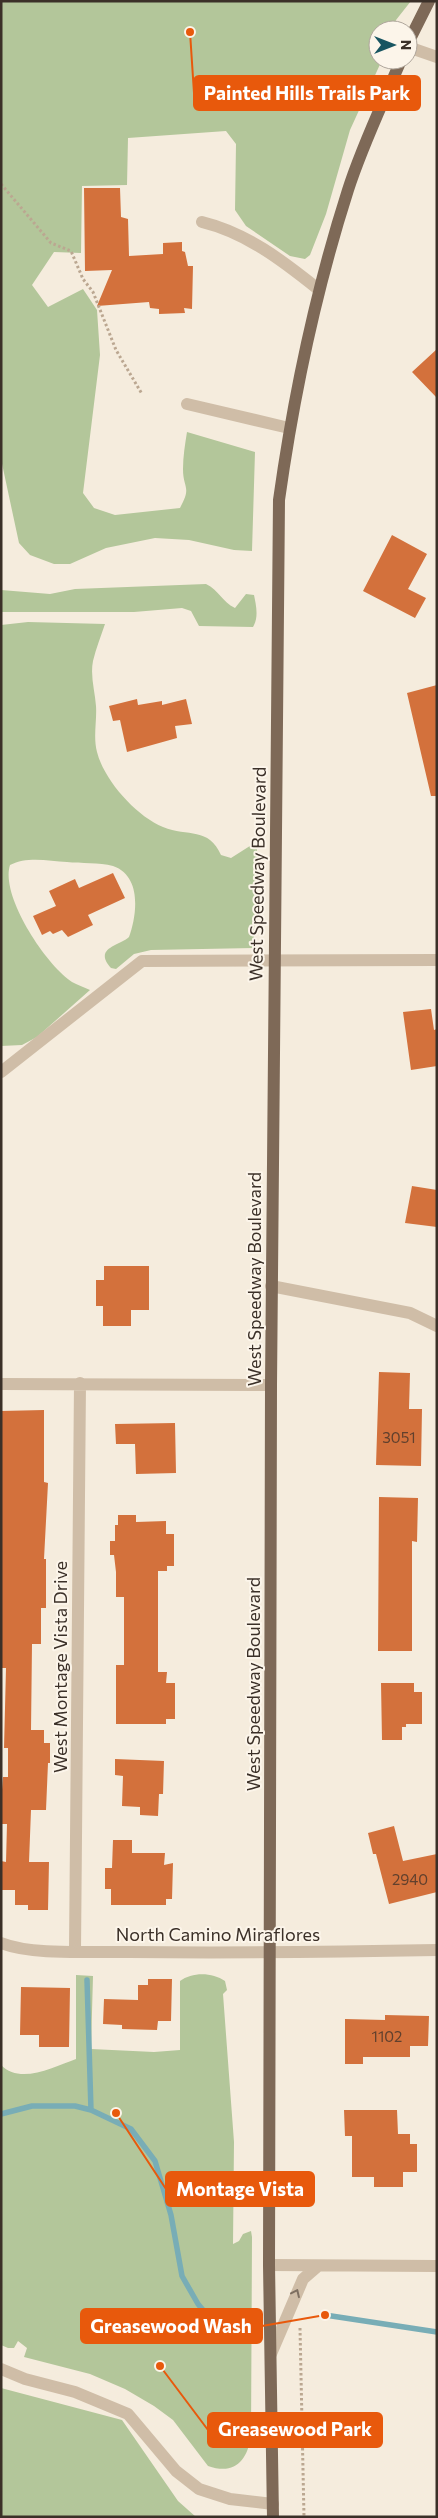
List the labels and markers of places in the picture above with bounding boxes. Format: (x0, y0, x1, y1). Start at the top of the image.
callout: Painted Hills Trails Park (194, 76, 420, 110)
callout: Montage Vista (166, 2172, 314, 2206)
callout: Greasewood Wash (81, 2309, 262, 2343)
callout: Greasewood Park (208, 2413, 382, 2447)

